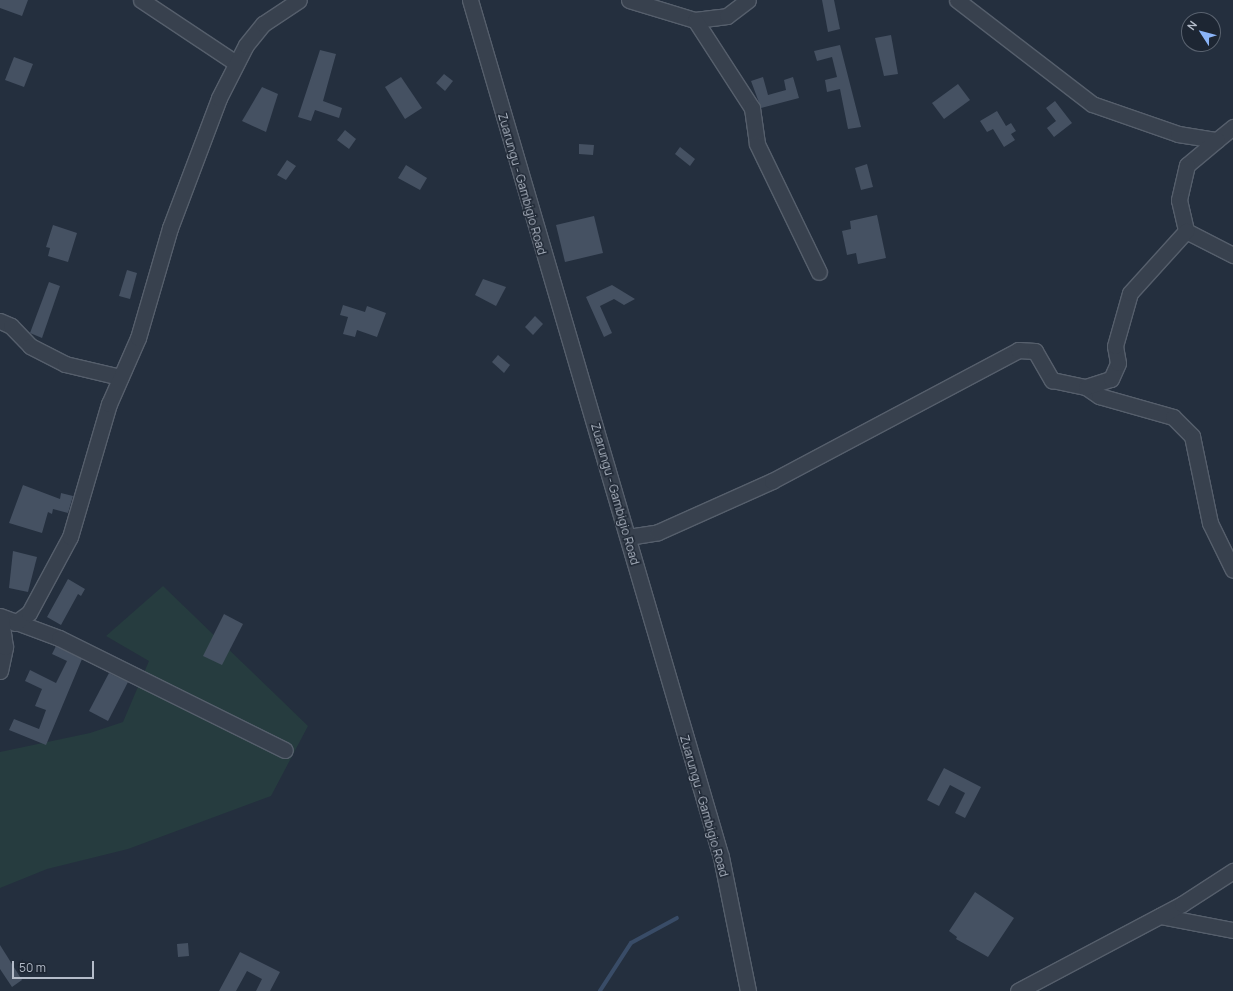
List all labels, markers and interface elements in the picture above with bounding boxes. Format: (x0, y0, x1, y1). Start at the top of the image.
north arrow (1181, 12, 1221, 52)
text: N (1183, 18, 1200, 33)
street label: Zuarungu - Gambigio Road (495, 111, 549, 257)
street label: Zuarungu - Gambigio Road (588, 421, 642, 567)
street label: Zuarungu - Gambigio Road (677, 733, 731, 879)
scale bar (14, 953, 96, 979)
text: 50 m (19, 959, 46, 976)

